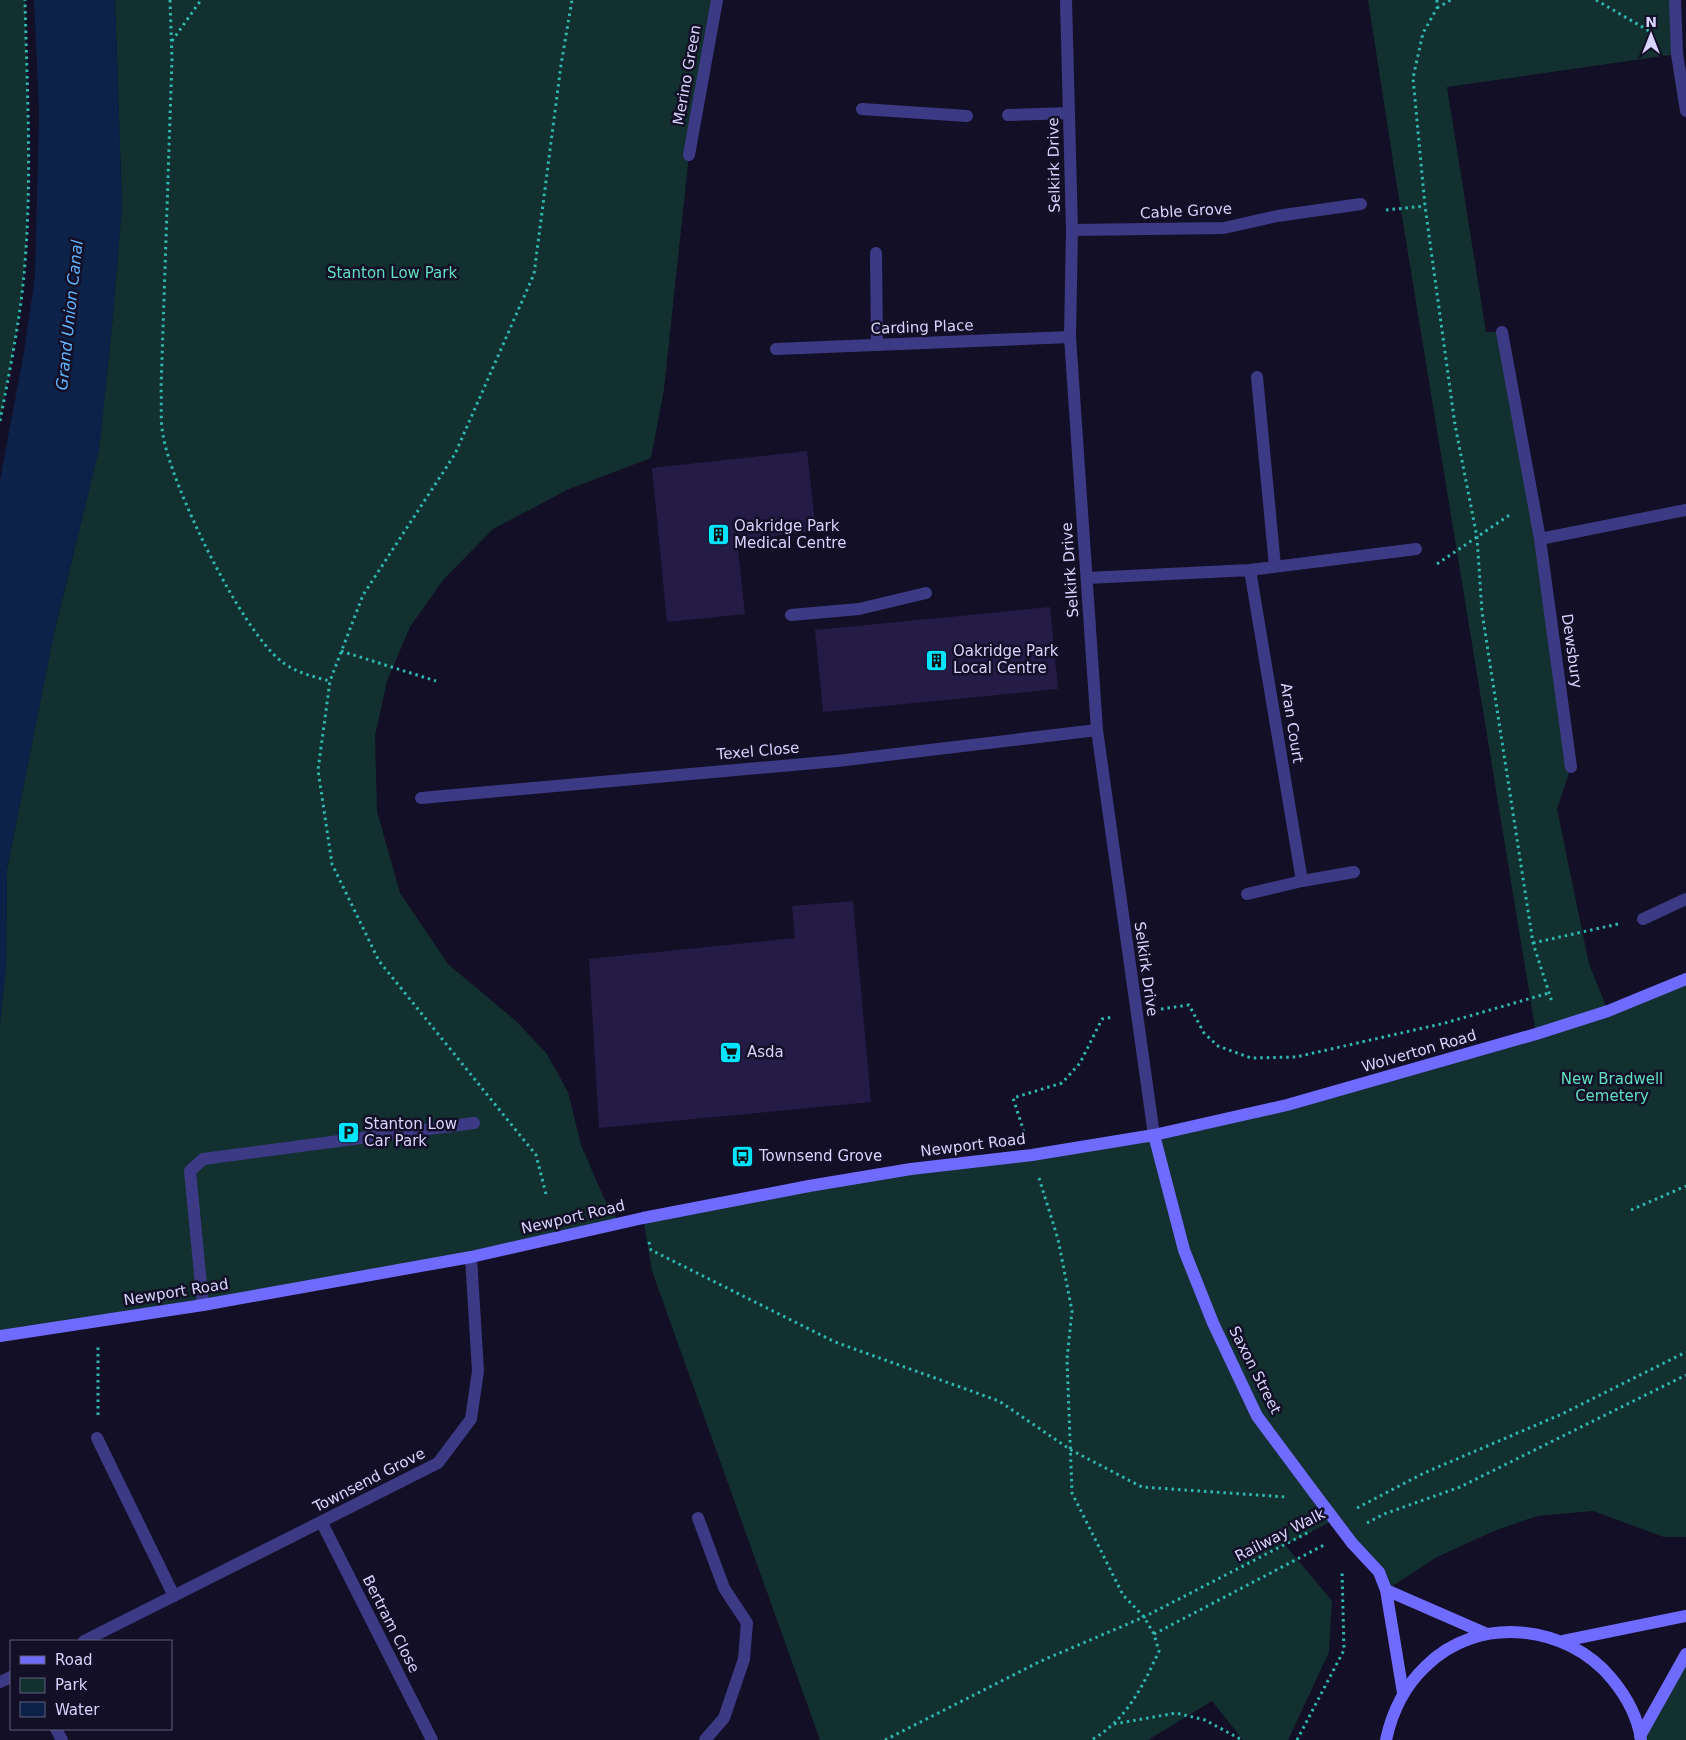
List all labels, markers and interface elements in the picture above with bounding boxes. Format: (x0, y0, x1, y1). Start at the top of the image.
north arrow (1626, 10, 1676, 60)
text: N (1645, 14, 1657, 30)
street label: Merino Green (669, 24, 705, 126)
street label: Selkirk Drive (1044, 117, 1064, 213)
street label: Cable Grove (1140, 200, 1232, 222)
water label: Grand Union Canal (52, 238, 87, 391)
park label: Stanton Low Park (327, 264, 457, 282)
street label: Carding Place (870, 316, 974, 338)
place label: Oakridge Park Medical Centre (734, 517, 846, 552)
street label: Selkirk Drive (1058, 522, 1082, 618)
building icon: Oakridge Park Medical Centre (706, 523, 730, 547)
street label: Dewsbury (1558, 613, 1586, 689)
place label: Oakridge Park Local Centre (953, 642, 1059, 677)
building icon: Oakridge Park Local Centre (925, 648, 949, 672)
street label: Aran Court (1277, 682, 1307, 765)
street label: Texel Close (715, 738, 800, 764)
street label: Selkirk Drive (1130, 921, 1162, 1017)
street label: Wolverton Road (1360, 1026, 1478, 1076)
supermarket icon: Asda (719, 1040, 743, 1064)
place label: Asda (747, 1043, 784, 1061)
park label: New Bradwell Cemetery (1561, 1070, 1663, 1105)
place label: Stanton Low Car Park (364, 1115, 457, 1150)
parking icon: Stanton Low Car Park (336, 1121, 360, 1145)
street label: Newport Road (919, 1130, 1027, 1160)
bus stop icon: Townsend Grove (731, 1144, 755, 1168)
place label: Townsend Grove (758, 1147, 882, 1165)
street label: Newport Road (519, 1196, 627, 1238)
street label: Newport Road (122, 1275, 230, 1309)
street label: Saxon Street (1225, 1323, 1285, 1417)
street label: Townsend Grove (309, 1444, 428, 1516)
street label: Railway Walk (1232, 1504, 1328, 1565)
street label: Bertram Close (359, 1572, 423, 1676)
legend (10, 1640, 172, 1730)
text: Road (55, 1651, 93, 1669)
text: Park (55, 1676, 88, 1694)
text: Water (55, 1701, 100, 1719)

